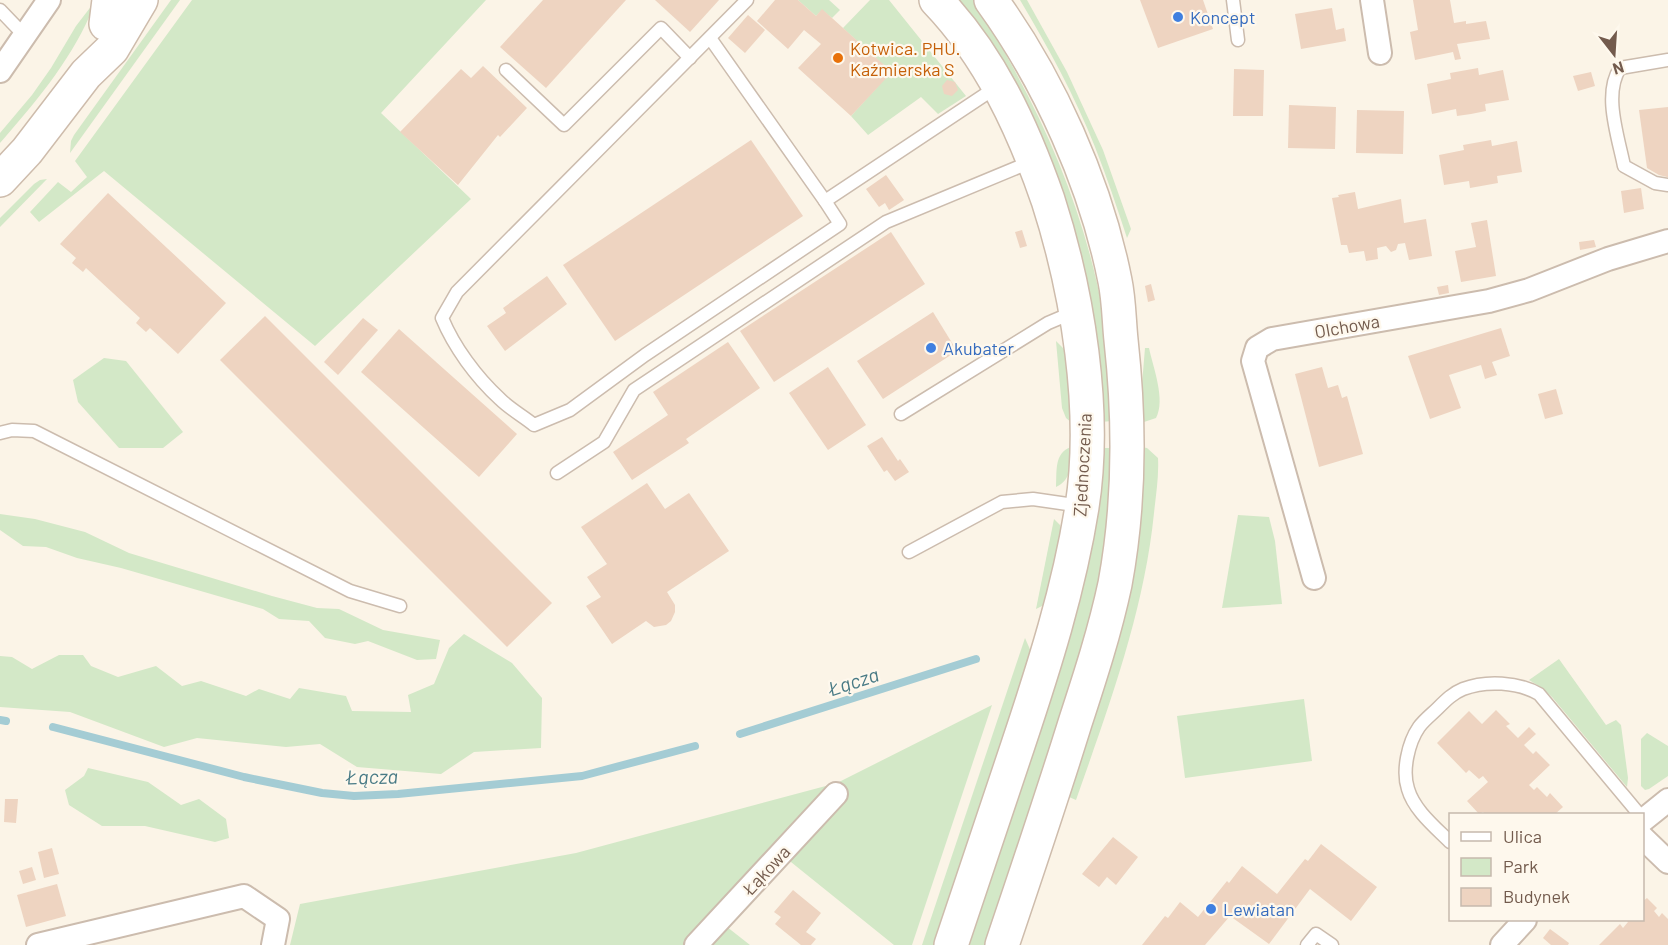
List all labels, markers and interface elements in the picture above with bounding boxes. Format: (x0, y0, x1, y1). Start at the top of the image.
place label: Koncept (1190, 6, 1256, 28)
marker: Koncept (1171, 10, 1185, 24)
north arrow (1584, 24, 1644, 84)
place label: Kotwica. PHU. Kaźmierska S (850, 37, 961, 80)
marker: Kotwica. PHU. Kaźmierska S (831, 51, 845, 65)
text: N (1611, 58, 1626, 79)
street label: Olchowa (1313, 309, 1381, 343)
place label: Akubater (943, 337, 1014, 359)
marker: Akubater (924, 341, 938, 355)
street label: Zjednoczenia (1068, 413, 1096, 517)
water label: Łącza (824, 662, 881, 701)
water label: Łącza (345, 764, 398, 788)
legend (1449, 813, 1644, 921)
text: Ulica (1503, 825, 1542, 847)
street label: Łąkowa (737, 841, 795, 900)
text: Park (1503, 855, 1538, 877)
text: Budynek (1503, 885, 1570, 907)
place label: Lewiatan (1223, 898, 1295, 920)
marker: Lewiatan (1204, 902, 1218, 916)

